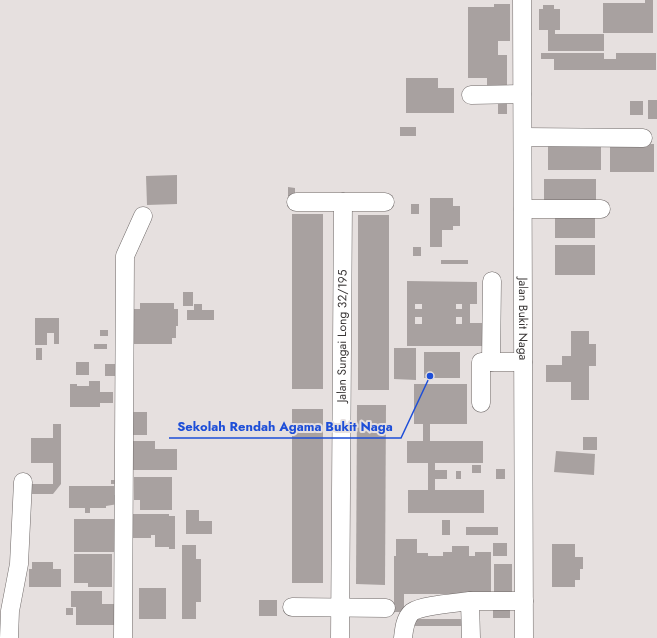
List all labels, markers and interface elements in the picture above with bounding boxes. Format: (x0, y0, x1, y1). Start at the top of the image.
street label: Jalan Sungai Long 32/195 (333, 269, 352, 405)
street label: Jalan Bukit Naga (514, 276, 532, 361)
callout: Sekolah Rendah Agama Bukit Naga (169, 413, 401, 438)
text: Sekolah Rendah Agama Bukit Naga (177, 417, 393, 436)

